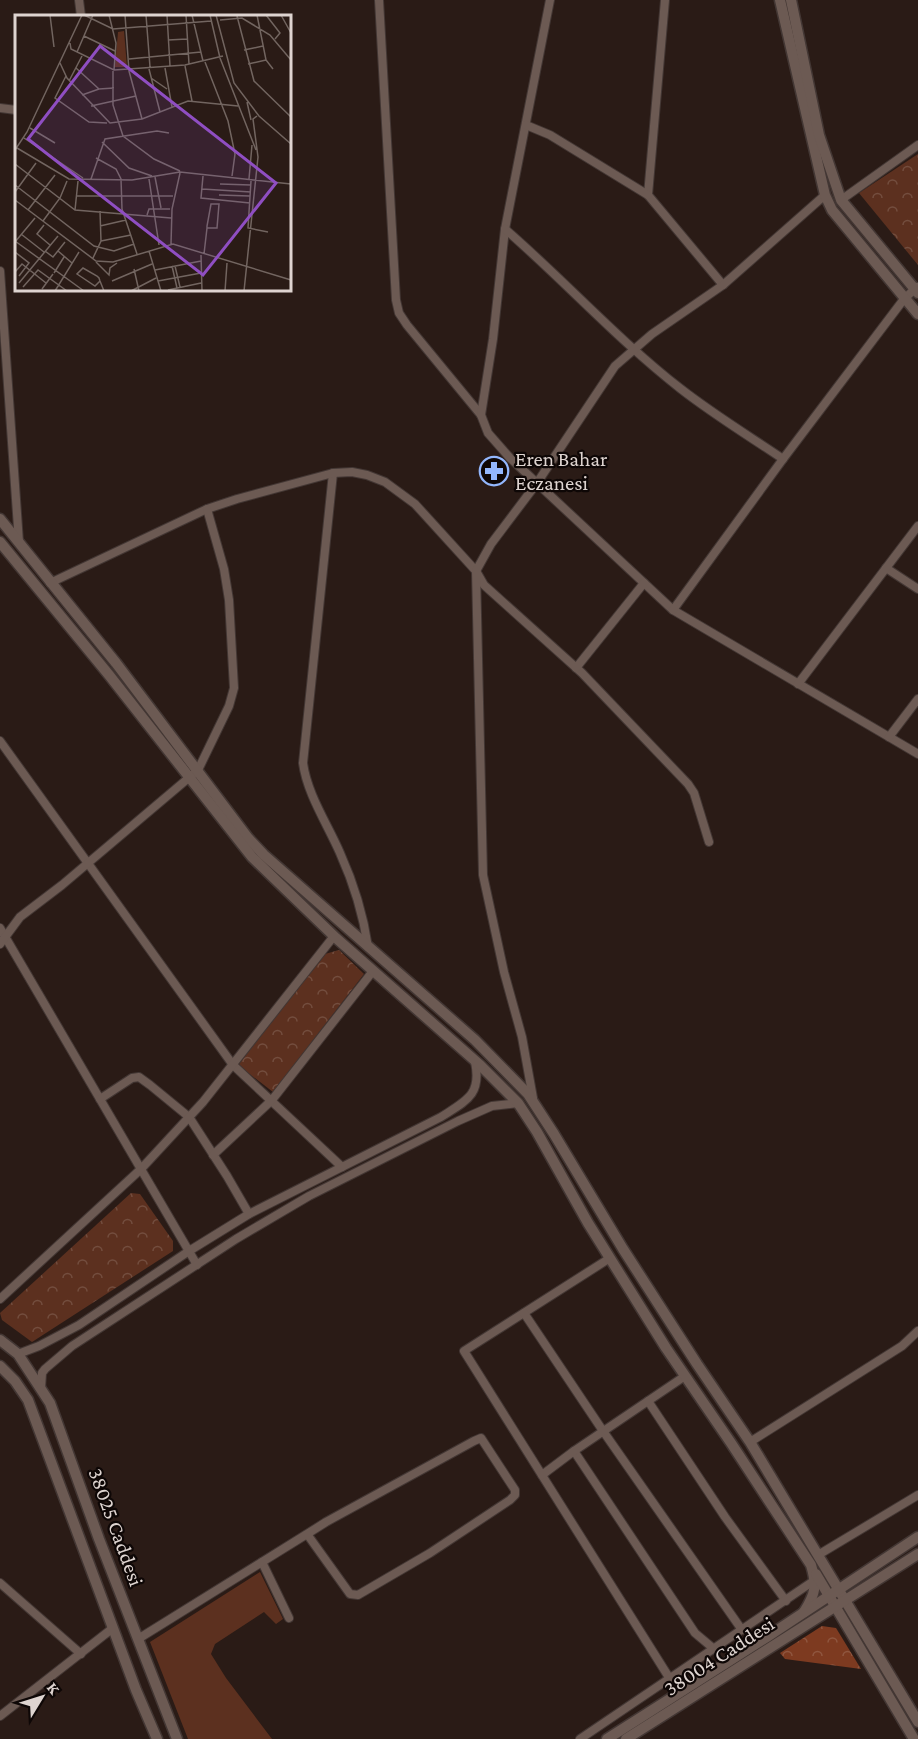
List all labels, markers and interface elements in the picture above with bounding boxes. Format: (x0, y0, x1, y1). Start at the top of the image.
inset map (15, 15, 291, 291)
place label: Eren Bahar Eczanesi (515, 447, 608, 495)
pharmacy icon: Eren Bahar Eczanesi (478, 455, 510, 487)
street label: 38025 Caddesi (84, 1465, 149, 1590)
street label: 38004 Caddesi (659, 1611, 779, 1701)
north arrow (12, 1667, 72, 1727)
text: K (44, 1679, 64, 1698)

